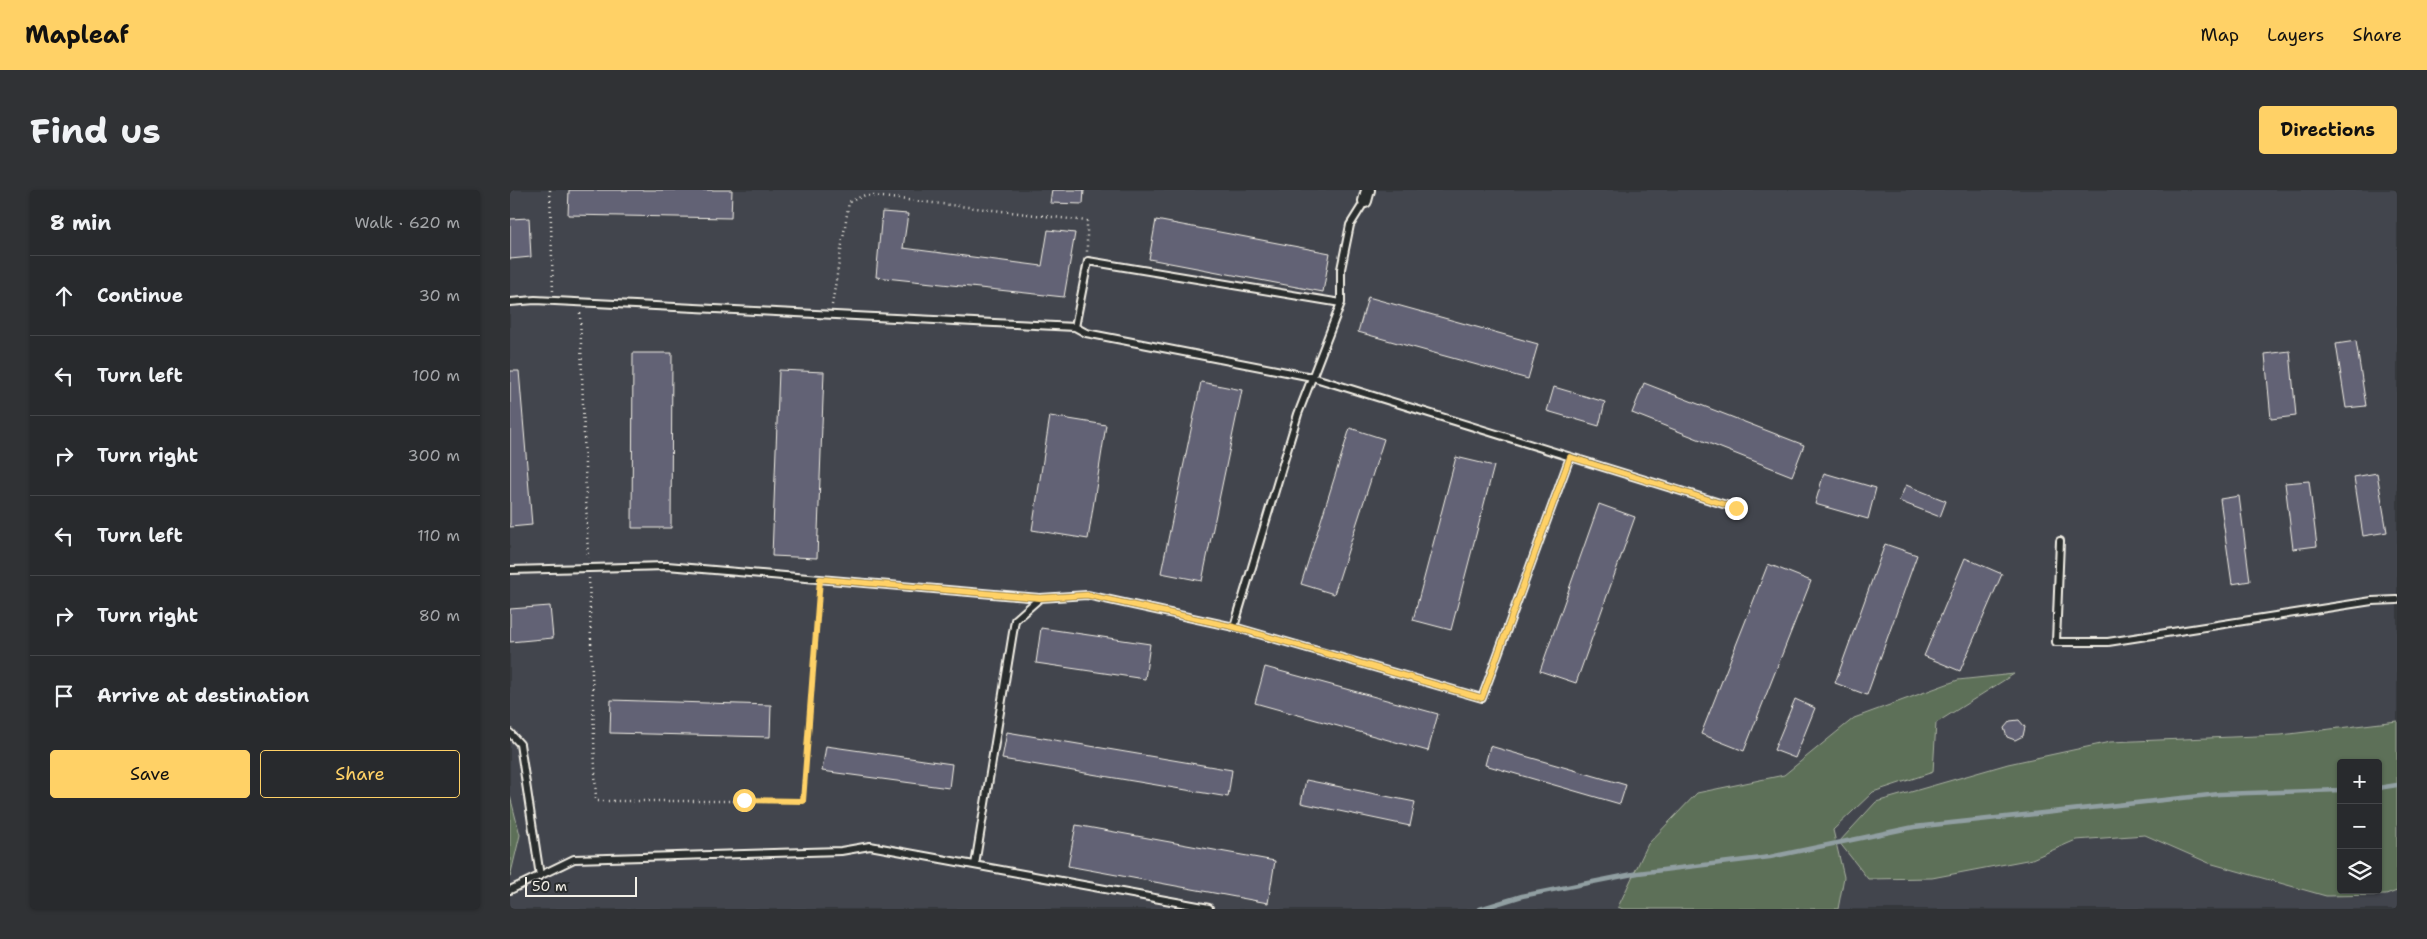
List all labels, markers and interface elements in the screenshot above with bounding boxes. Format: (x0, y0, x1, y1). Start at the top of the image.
text: Mapleaf (25, 19, 129, 51)
text: Map (2201, 23, 2239, 47)
text: Layers (2267, 23, 2324, 47)
text: Share (2352, 23, 2402, 47)
button: Directions (2259, 106, 2397, 154)
text: Find us (30, 107, 161, 154)
text: 8 min (50, 209, 111, 237)
text: Walk · 620 m (355, 212, 460, 233)
icon: ahead (50, 282, 78, 310)
text: Continue (97, 283, 183, 308)
text: 30 m (419, 285, 460, 306)
icon: left (50, 362, 78, 390)
text: Turn left (97, 363, 183, 388)
text: 100 m (412, 365, 460, 386)
icon: right (50, 442, 78, 470)
text: Turn right (97, 443, 198, 468)
text: 300 m (408, 445, 460, 466)
route end (1725, 497, 1748, 520)
icon: left (50, 522, 78, 550)
text: Turn left (97, 523, 183, 548)
text: 110 m (417, 525, 460, 546)
icon: right (50, 602, 78, 630)
text: Turn right (97, 603, 198, 628)
text: 80 m (419, 605, 460, 626)
icon: arrive (50, 682, 78, 710)
text: Arrive at destination (97, 683, 309, 708)
button: Save (50, 750, 250, 798)
button: Share (260, 750, 460, 798)
map controls (2337, 759, 2382, 894)
button: + (2337, 759, 2382, 804)
route start (733, 789, 756, 812)
button: − (2337, 804, 2382, 849)
button: layers (2337, 849, 2382, 894)
scale bar (525, 874, 638, 897)
text: 50 m (532, 877, 567, 895)

